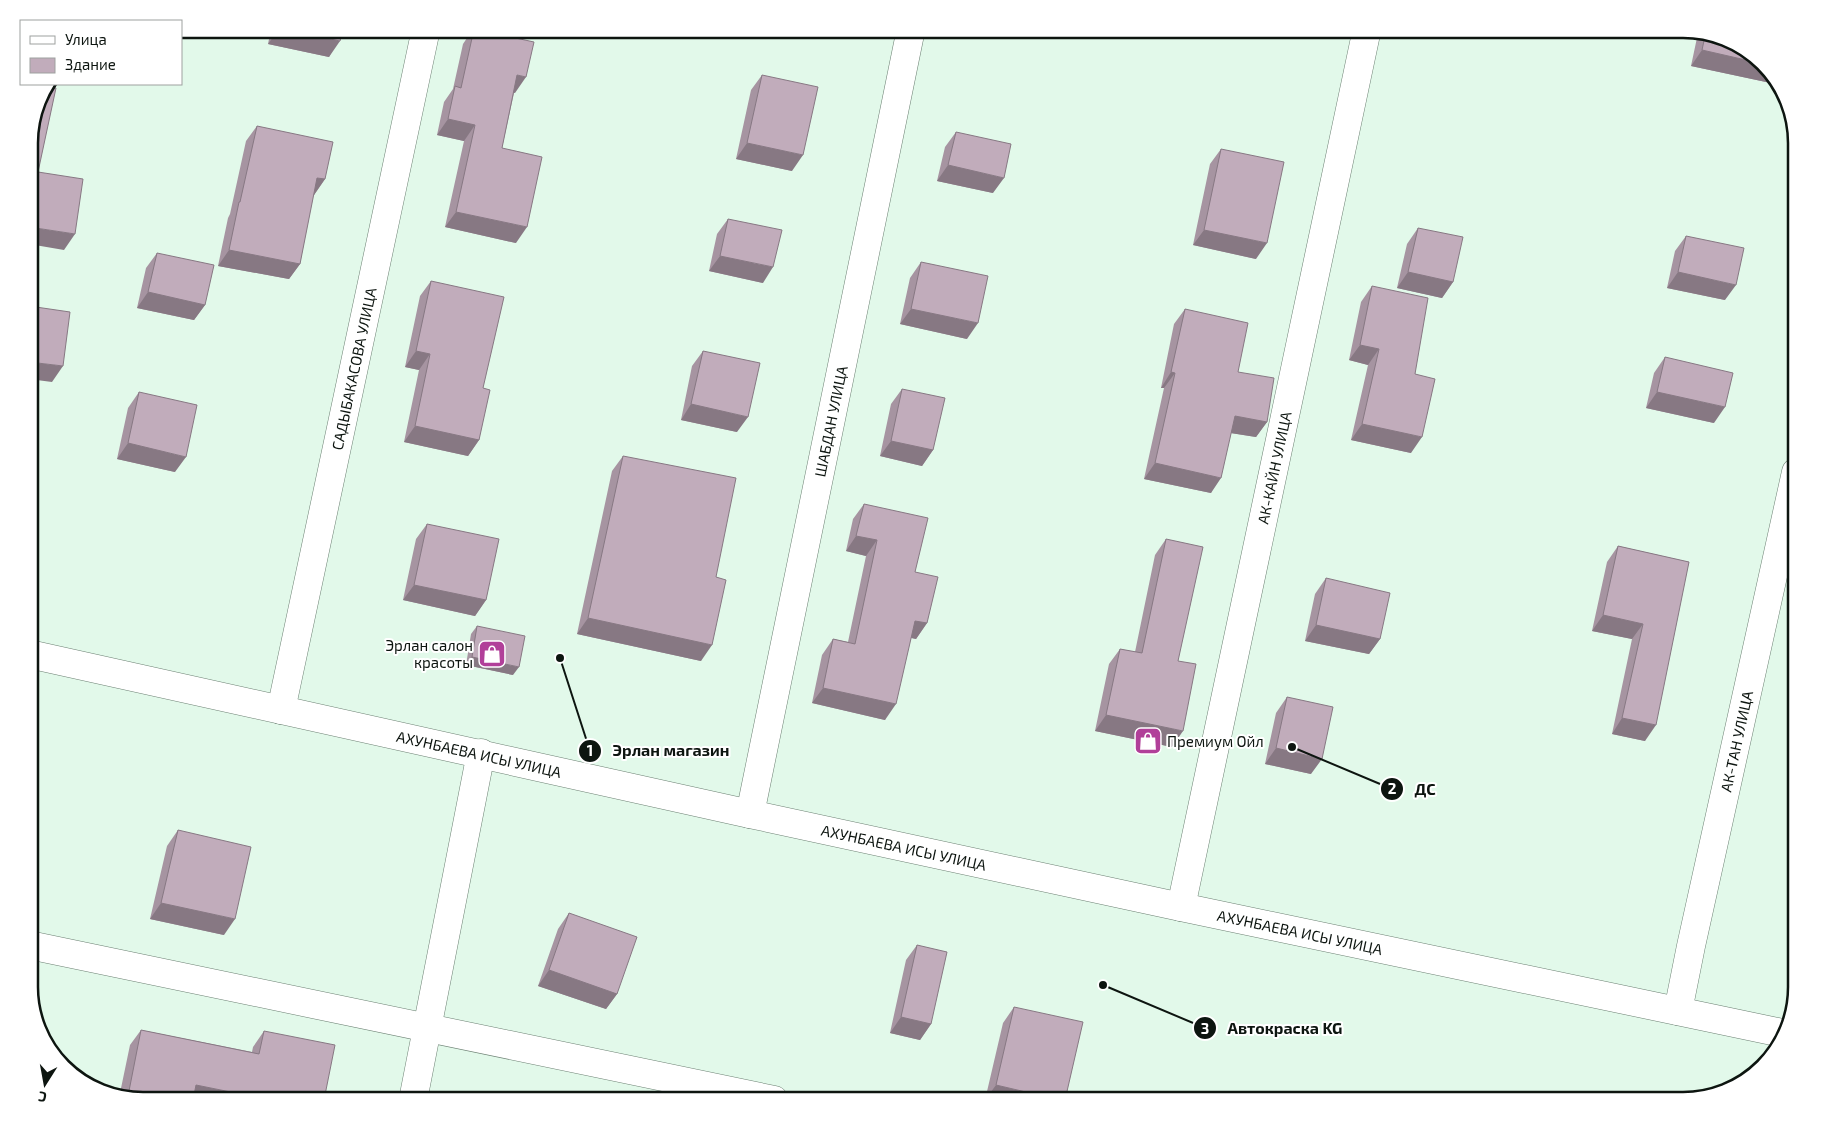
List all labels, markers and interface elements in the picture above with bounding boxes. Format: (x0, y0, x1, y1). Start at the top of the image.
legend (20, 20, 182, 85)
text: Улица (65, 30, 107, 48)
text: Здание (65, 55, 116, 73)
street label: САДЫБАКАСОВА УЛИЦА (328, 285, 380, 452)
street label: ШАБДАН УЛИЦА (810, 363, 851, 478)
street label: АК-КАЙН УЛИЦА (1253, 409, 1295, 526)
place label: Эрлан салон красоты (385, 636, 473, 671)
shop icon: Эрлан салон красоты (477, 639, 507, 669)
street label: АК-ТАН УЛИЦА (1716, 688, 1756, 794)
shop icon: Премиум Ойл (1133, 726, 1163, 756)
street label: АХУНБАЕВА ИСЫ УЛИЦА (395, 727, 564, 781)
place label: Премиум Ойл (1167, 732, 1264, 751)
callout: Эрлан магазин (577, 735, 739, 766)
text: Эрлан магазин (613, 740, 729, 759)
text: 1 (587, 741, 593, 759)
callout: ДС (1380, 774, 1446, 805)
text: 2 (1388, 779, 1397, 797)
text: ДС (1414, 779, 1436, 798)
street label: АХУНБАЕВА ИСЫ УЛИЦА (820, 821, 989, 874)
street label: АХУНБАЕВА ИСЫ УЛИЦА (1216, 906, 1385, 958)
callout: Автокраска KG (1193, 1013, 1353, 1044)
text: Автокраска KG (1227, 1018, 1343, 1037)
text: 3 (1201, 1019, 1209, 1037)
north arrow (20, 1059, 70, 1109)
text: С (37, 1088, 48, 1106)

